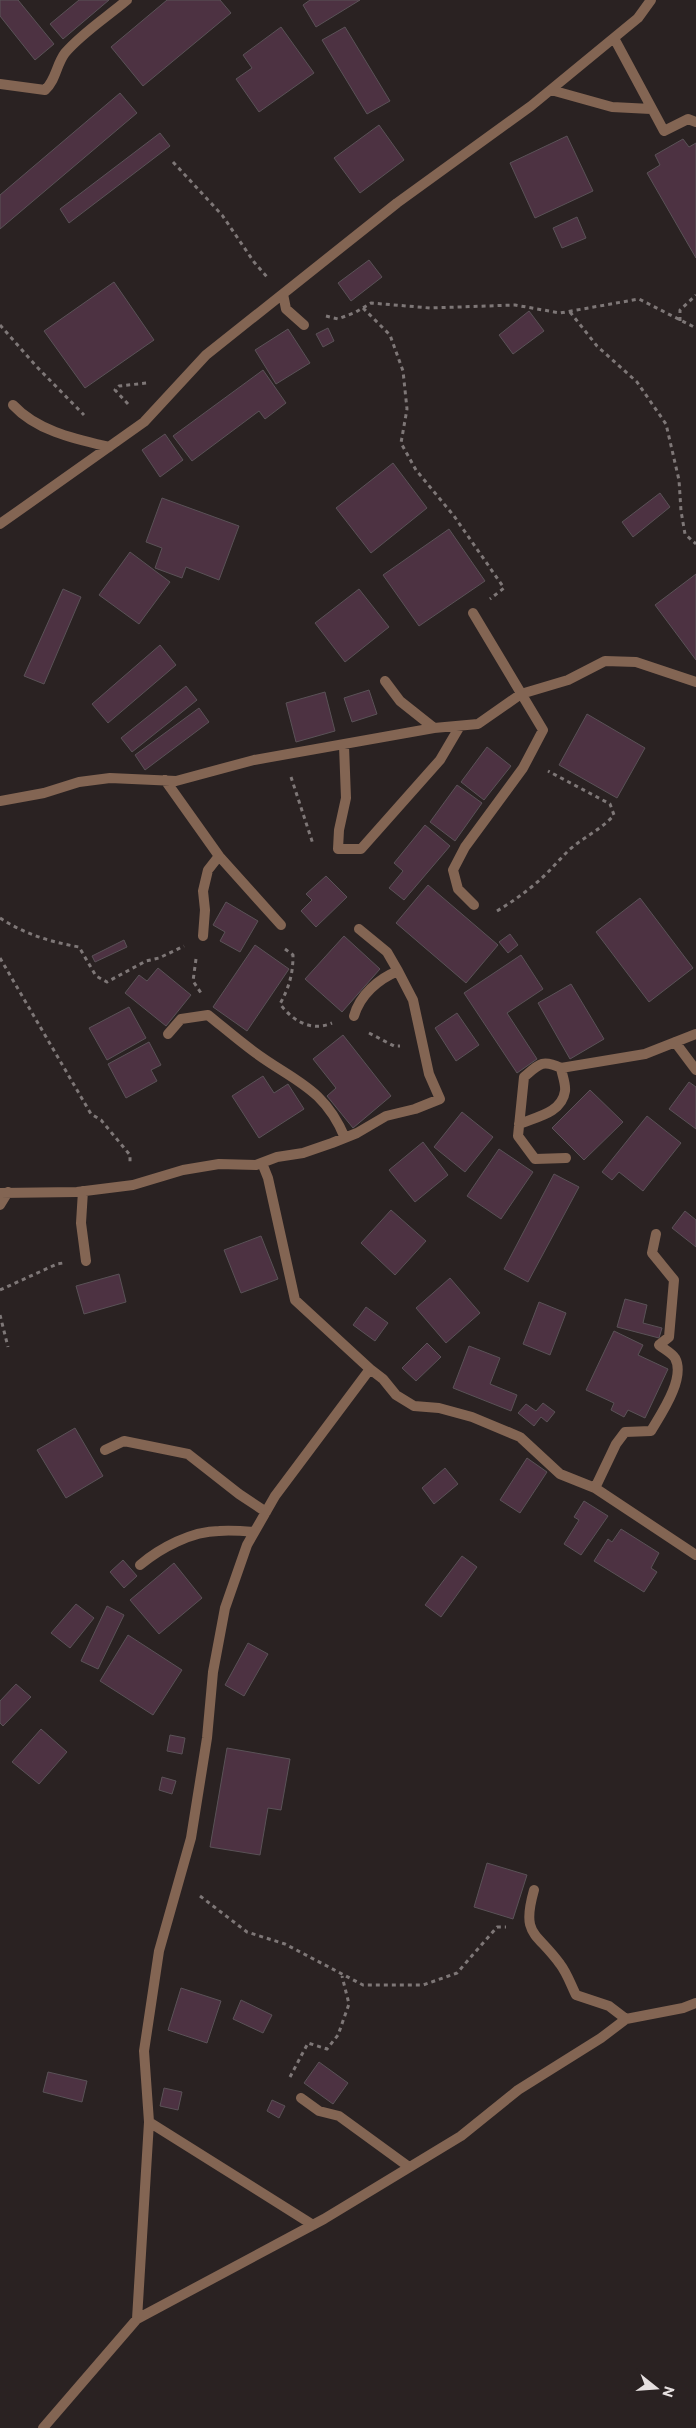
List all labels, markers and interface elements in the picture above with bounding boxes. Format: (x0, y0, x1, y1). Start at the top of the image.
north arrow (631, 2363, 681, 2413)
text: N (659, 2384, 679, 2399)

